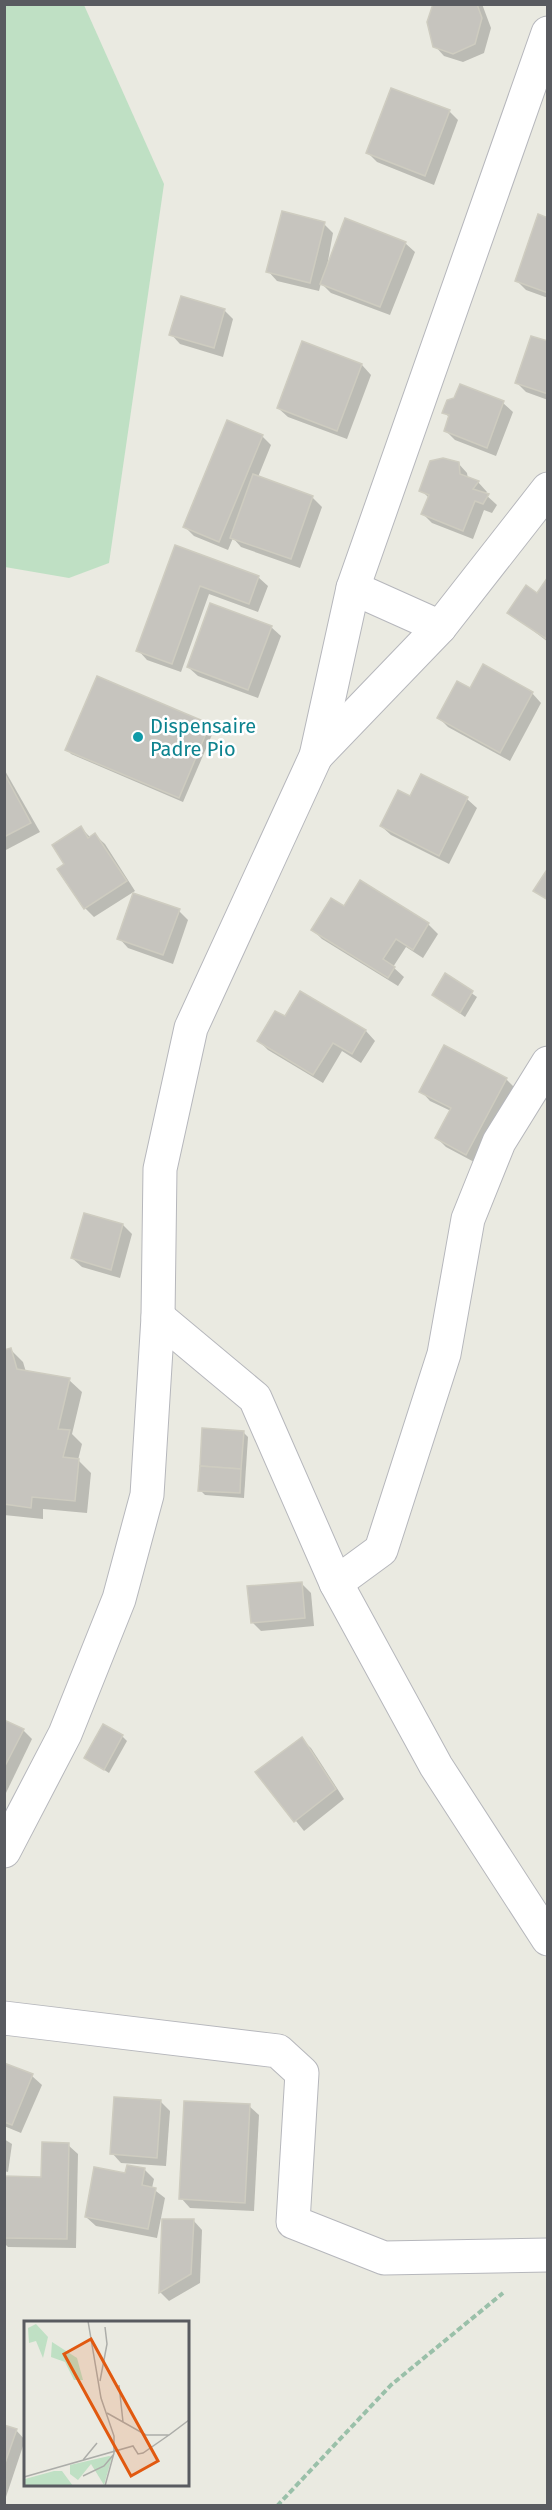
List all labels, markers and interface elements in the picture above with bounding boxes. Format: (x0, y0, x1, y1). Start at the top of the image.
place label: Dispensaire Padre Pio (150, 714, 256, 761)
marker: Dispensaire Padre Pio (131, 730, 145, 744)
inset map (24, 2321, 189, 2486)

